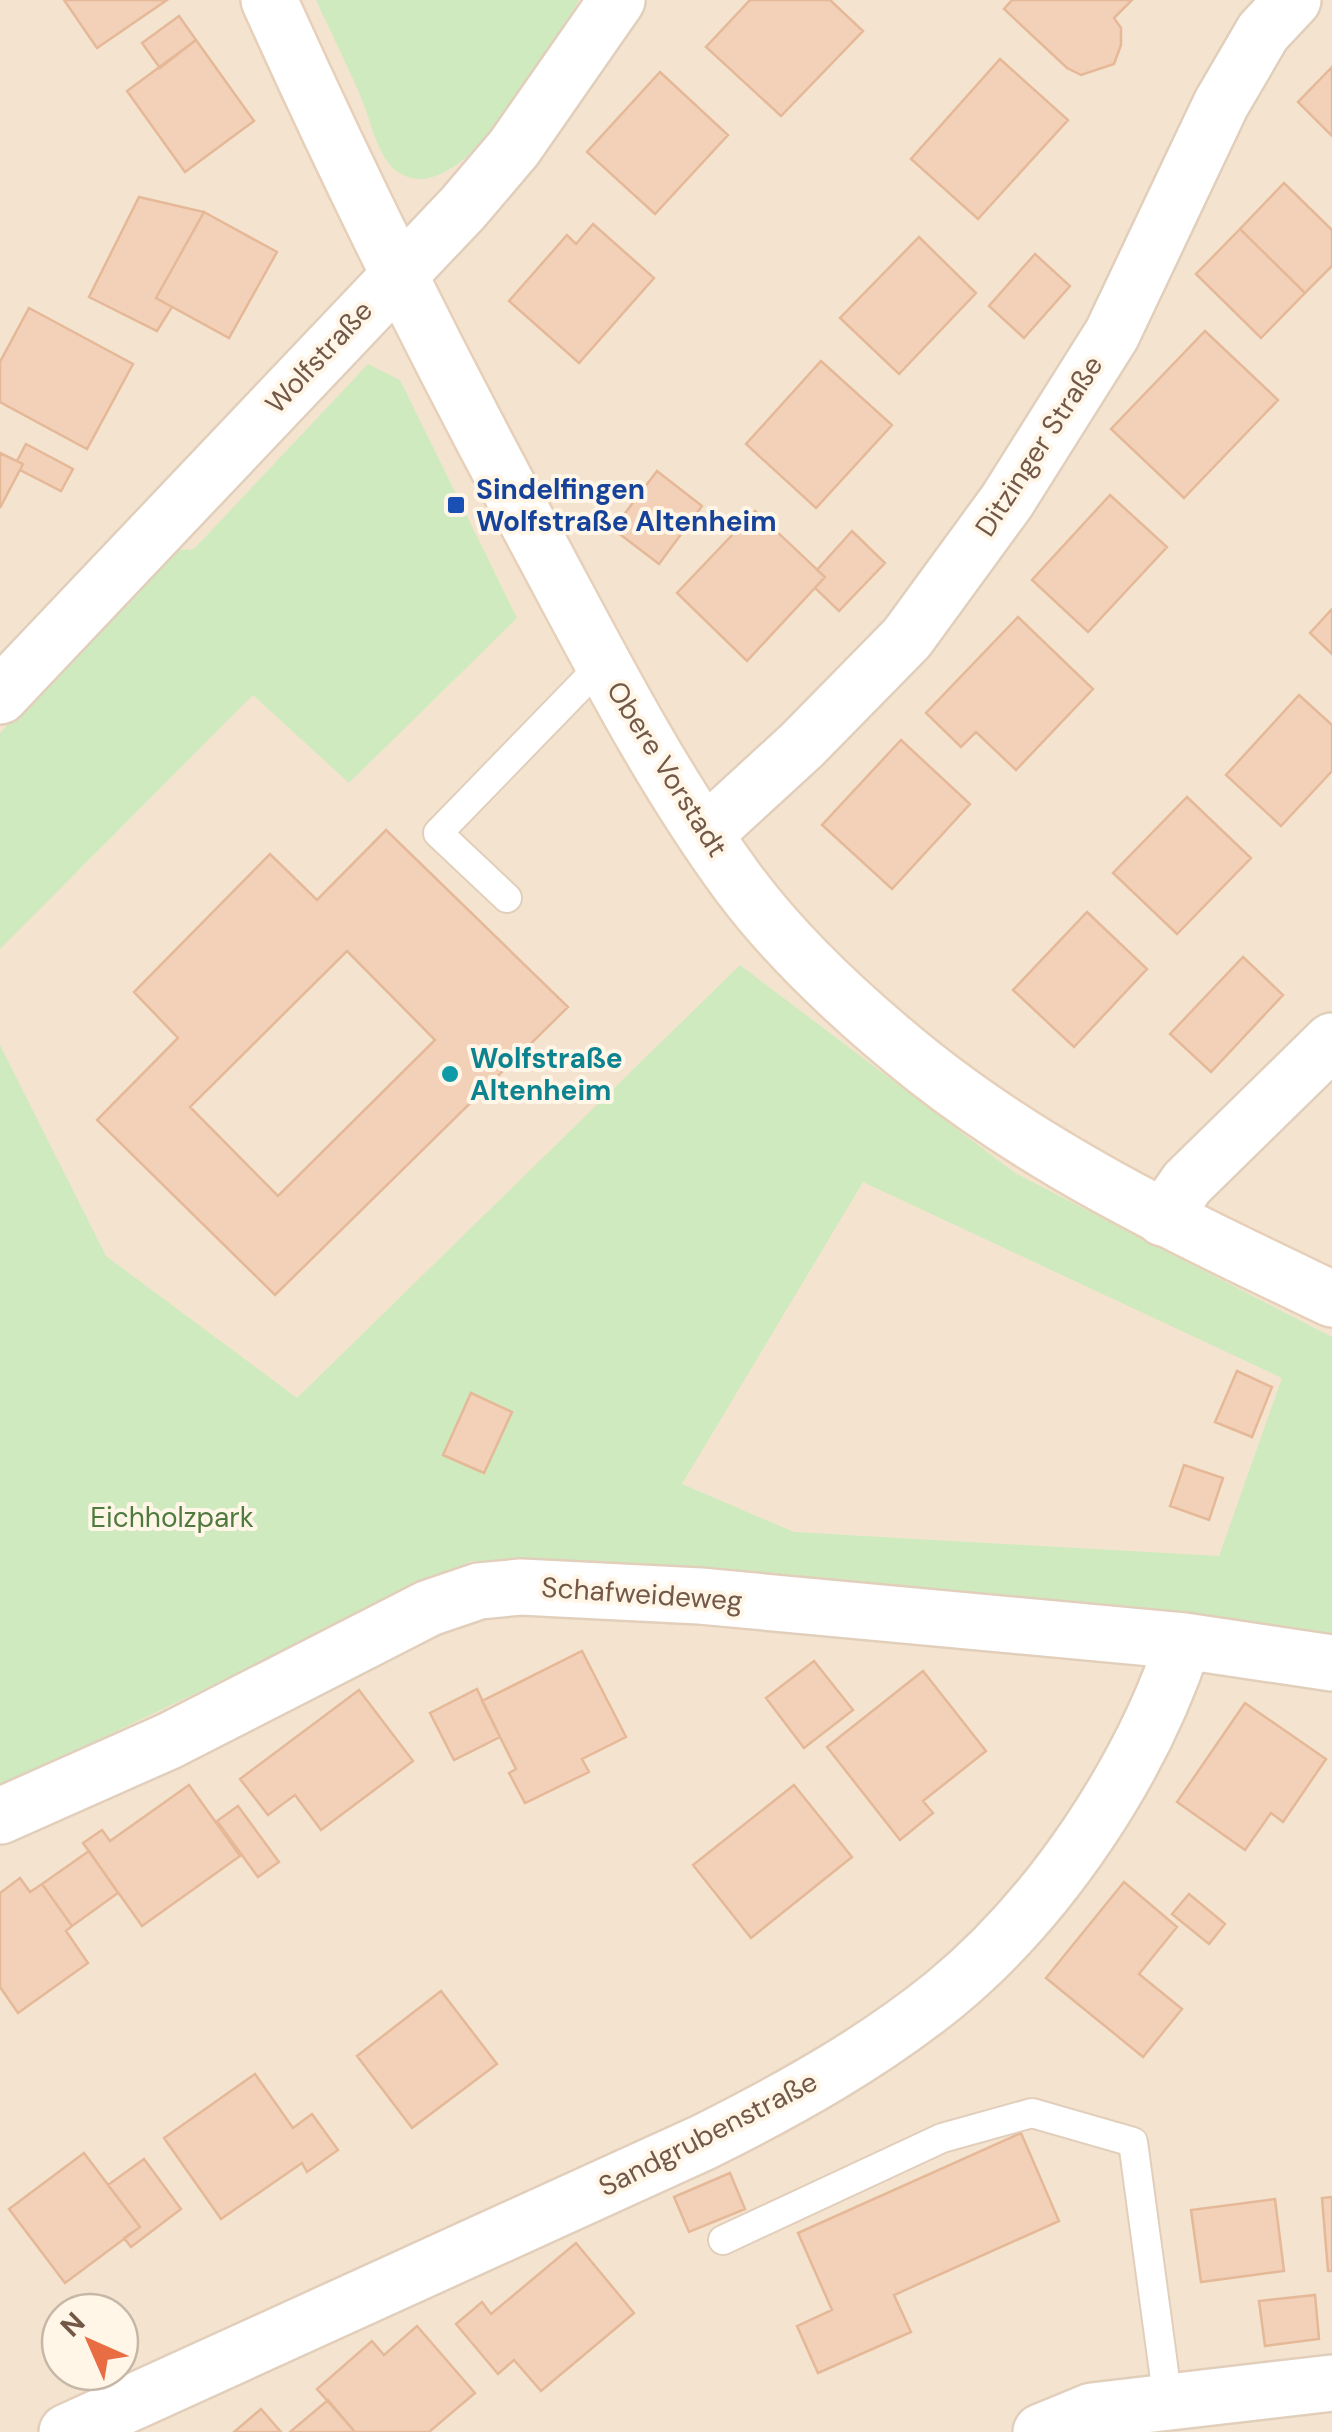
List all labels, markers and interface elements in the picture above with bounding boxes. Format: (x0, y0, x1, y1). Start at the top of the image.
street label: Wolfstraße (257, 293, 381, 421)
street label: Ditzinger Straße (967, 349, 1111, 543)
place label: Sindelfingen Wolfstraße Altenheim (476, 471, 777, 540)
marker: Sindelfingen Wolfstraße Altenheim (445, 494, 467, 516)
street label: Obere Vorstadt (598, 674, 736, 864)
place label: Wolfstraße Altenheim (470, 1040, 623, 1109)
marker: Wolfstraße Altenheim (439, 1063, 461, 1085)
park label: Eichholzpark (90, 1499, 254, 1536)
street label: Schafweideweg (540, 1569, 744, 1619)
street label: Sandgrubenstraße (592, 2063, 824, 2205)
north arrow (40, 2292, 140, 2392)
text: N (52, 2304, 93, 2345)

